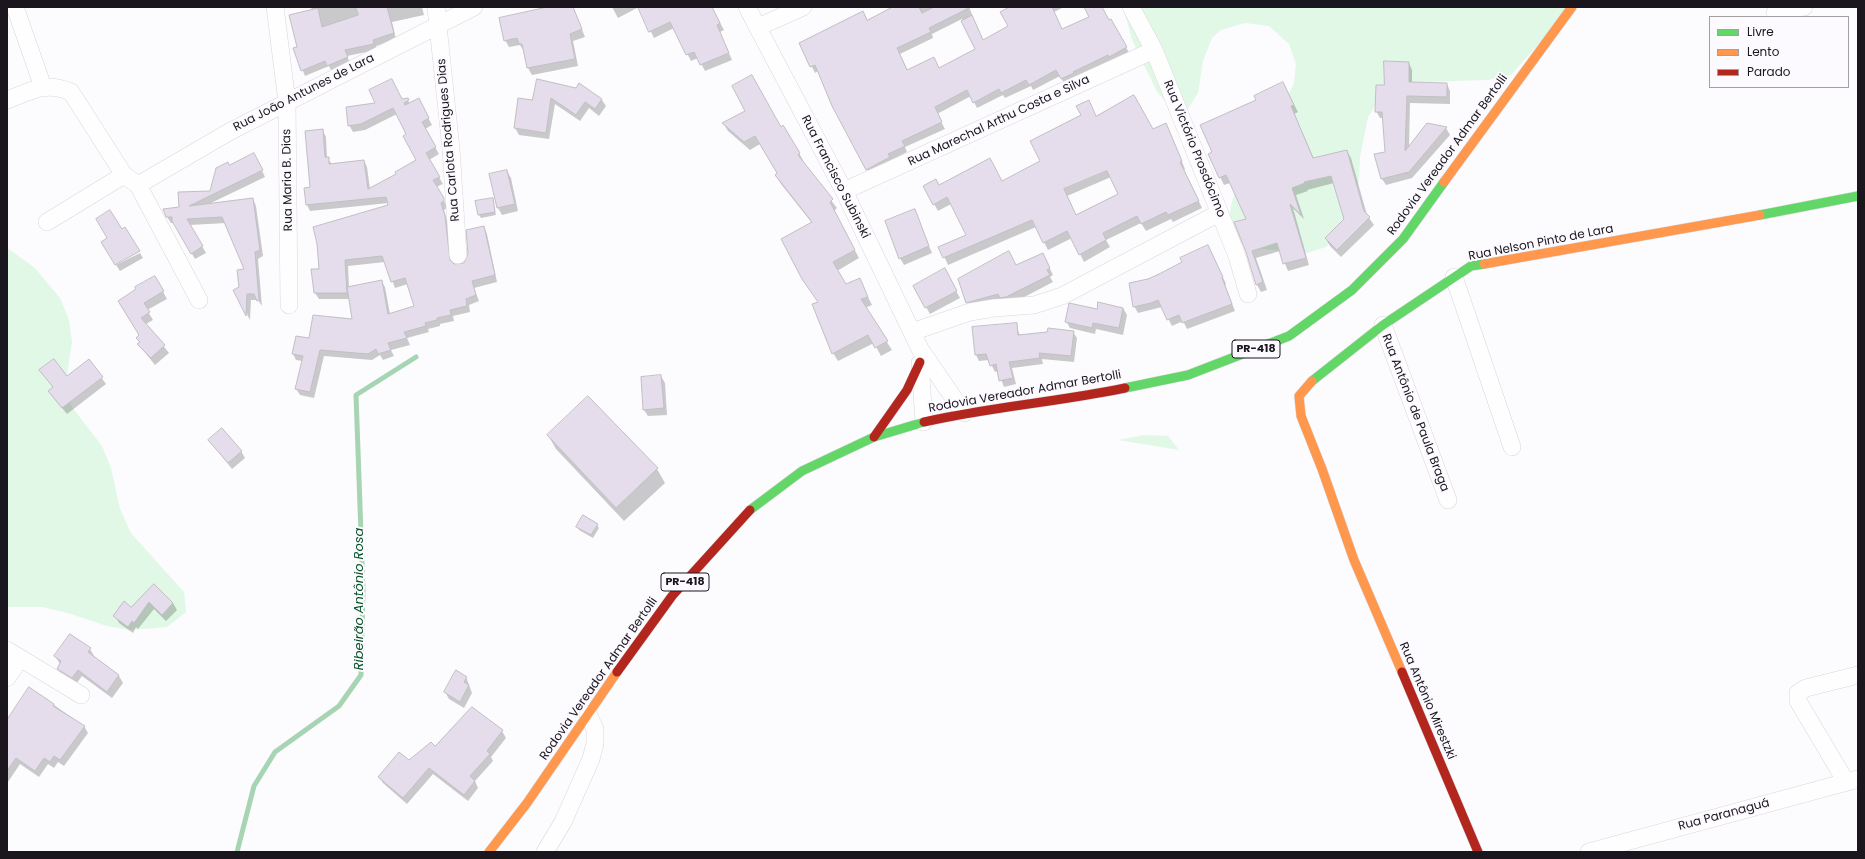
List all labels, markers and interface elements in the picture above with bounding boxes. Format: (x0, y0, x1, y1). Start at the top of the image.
legend (1709, 16, 1849, 88)
text: Livre (1747, 23, 1774, 40)
text: Lento (1747, 43, 1779, 60)
street label: Rua João Antunes de Lara (231, 51, 377, 135)
street label: Rua Carlota Rodrigues Dias (435, 58, 463, 222)
text: Parado (1747, 63, 1790, 80)
street label: Rua Marechal Arthu Costa e Silva (906, 72, 1092, 170)
street label: Rodovia Vereador Admar Bertolli (1385, 72, 1511, 238)
street label: Rua Victório Prosdócimo (1160, 78, 1228, 220)
street label: Rua Francisco Subinski (798, 113, 872, 241)
street label: Rua Maria B. Dias (280, 129, 296, 231)
street label: Rua Nelson Pinto de Lara (1467, 222, 1615, 264)
street label: Rua Antônio de Paula Braga (1378, 332, 1452, 494)
road number: PR-418 (1232, 340, 1280, 358)
street label: Rodovia Vereador Admar Bertolli (928, 368, 1122, 416)
water label: Ribeirão Antônio Rosa (352, 528, 368, 670)
road number: PR-418 (661, 573, 709, 591)
street label: Rodovia Vereador Admar Bertolli (537, 595, 661, 763)
street label: Rua Antônio Mirestzki (1396, 640, 1458, 762)
street label: Rua Paranaguá (1677, 796, 1771, 834)

